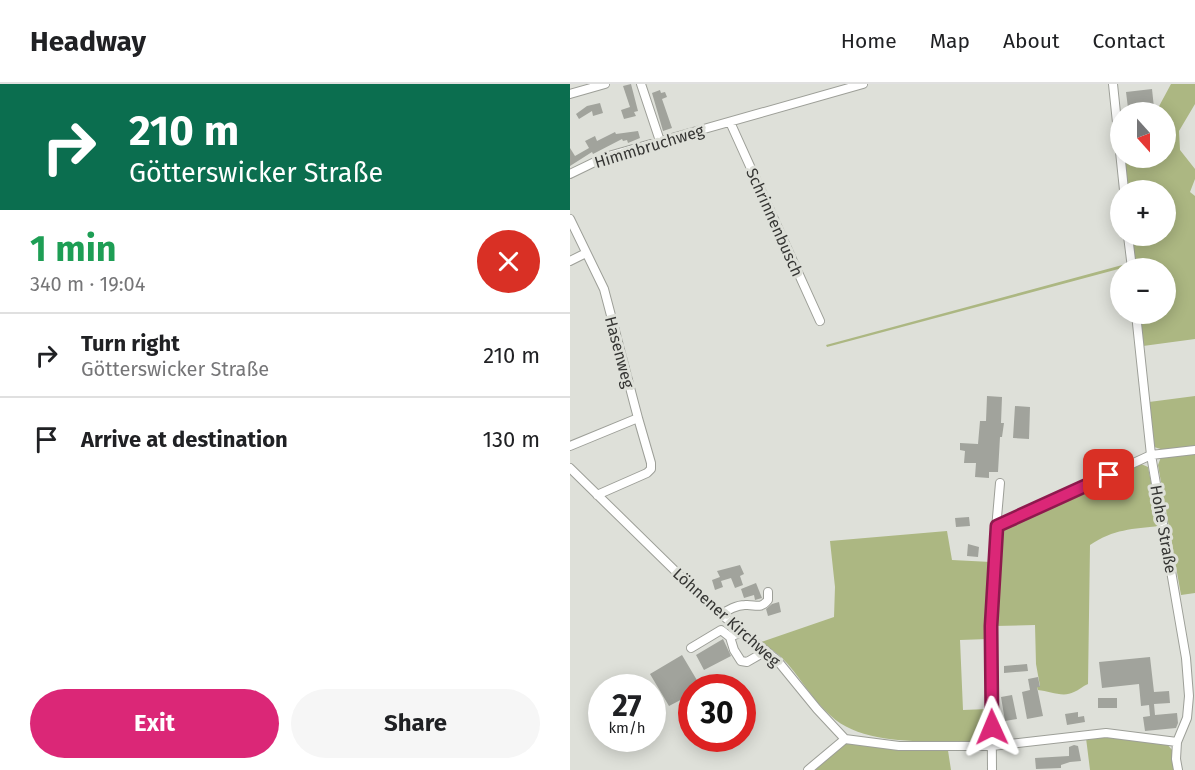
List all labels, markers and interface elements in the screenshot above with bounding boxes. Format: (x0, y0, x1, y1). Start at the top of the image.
text: Headway (30, 25, 146, 58)
text: Home (841, 28, 897, 54)
text: Map (930, 28, 970, 54)
text: About (1003, 28, 1060, 54)
text: Contact (1093, 28, 1165, 54)
north arrow (1110, 102, 1176, 168)
map controls (1110, 102, 1176, 324)
text: 210 m (129, 106, 239, 156)
icon: right (30, 108, 108, 186)
street label: Himmbruchweg (592, 121, 707, 172)
text: Götterswicker Straße (129, 157, 383, 189)
street label: Schrinnenbusch (742, 165, 807, 279)
button: + (1110, 180, 1176, 246)
text: 1 min (30, 227, 117, 271)
button: close (477, 230, 540, 293)
button: − (1110, 258, 1176, 324)
text: 340 m · 19:04 (30, 272, 145, 296)
street label: Hasenweg (601, 314, 638, 391)
text: Turn right (81, 330, 180, 357)
icon: right (30, 339, 63, 372)
text: 210 m (483, 342, 540, 369)
text: Götterswicker Straße (81, 357, 269, 381)
icon: arrive (30, 423, 63, 456)
text: Arrive at destination (81, 426, 288, 453)
text: 130 m (483, 426, 540, 453)
pin (1083, 449, 1134, 500)
icon: arrive (1092, 458, 1125, 491)
street label: Hohe Straße (1146, 483, 1181, 575)
street label: Löhnener Kirchweg (669, 564, 785, 671)
speed limit sign: 30 (678, 674, 756, 752)
text: 27 (612, 688, 642, 724)
button: Exit (30, 689, 279, 758)
button: Share (291, 689, 540, 758)
position arrow (960, 695, 1024, 759)
text: km/h (608, 719, 646, 737)

